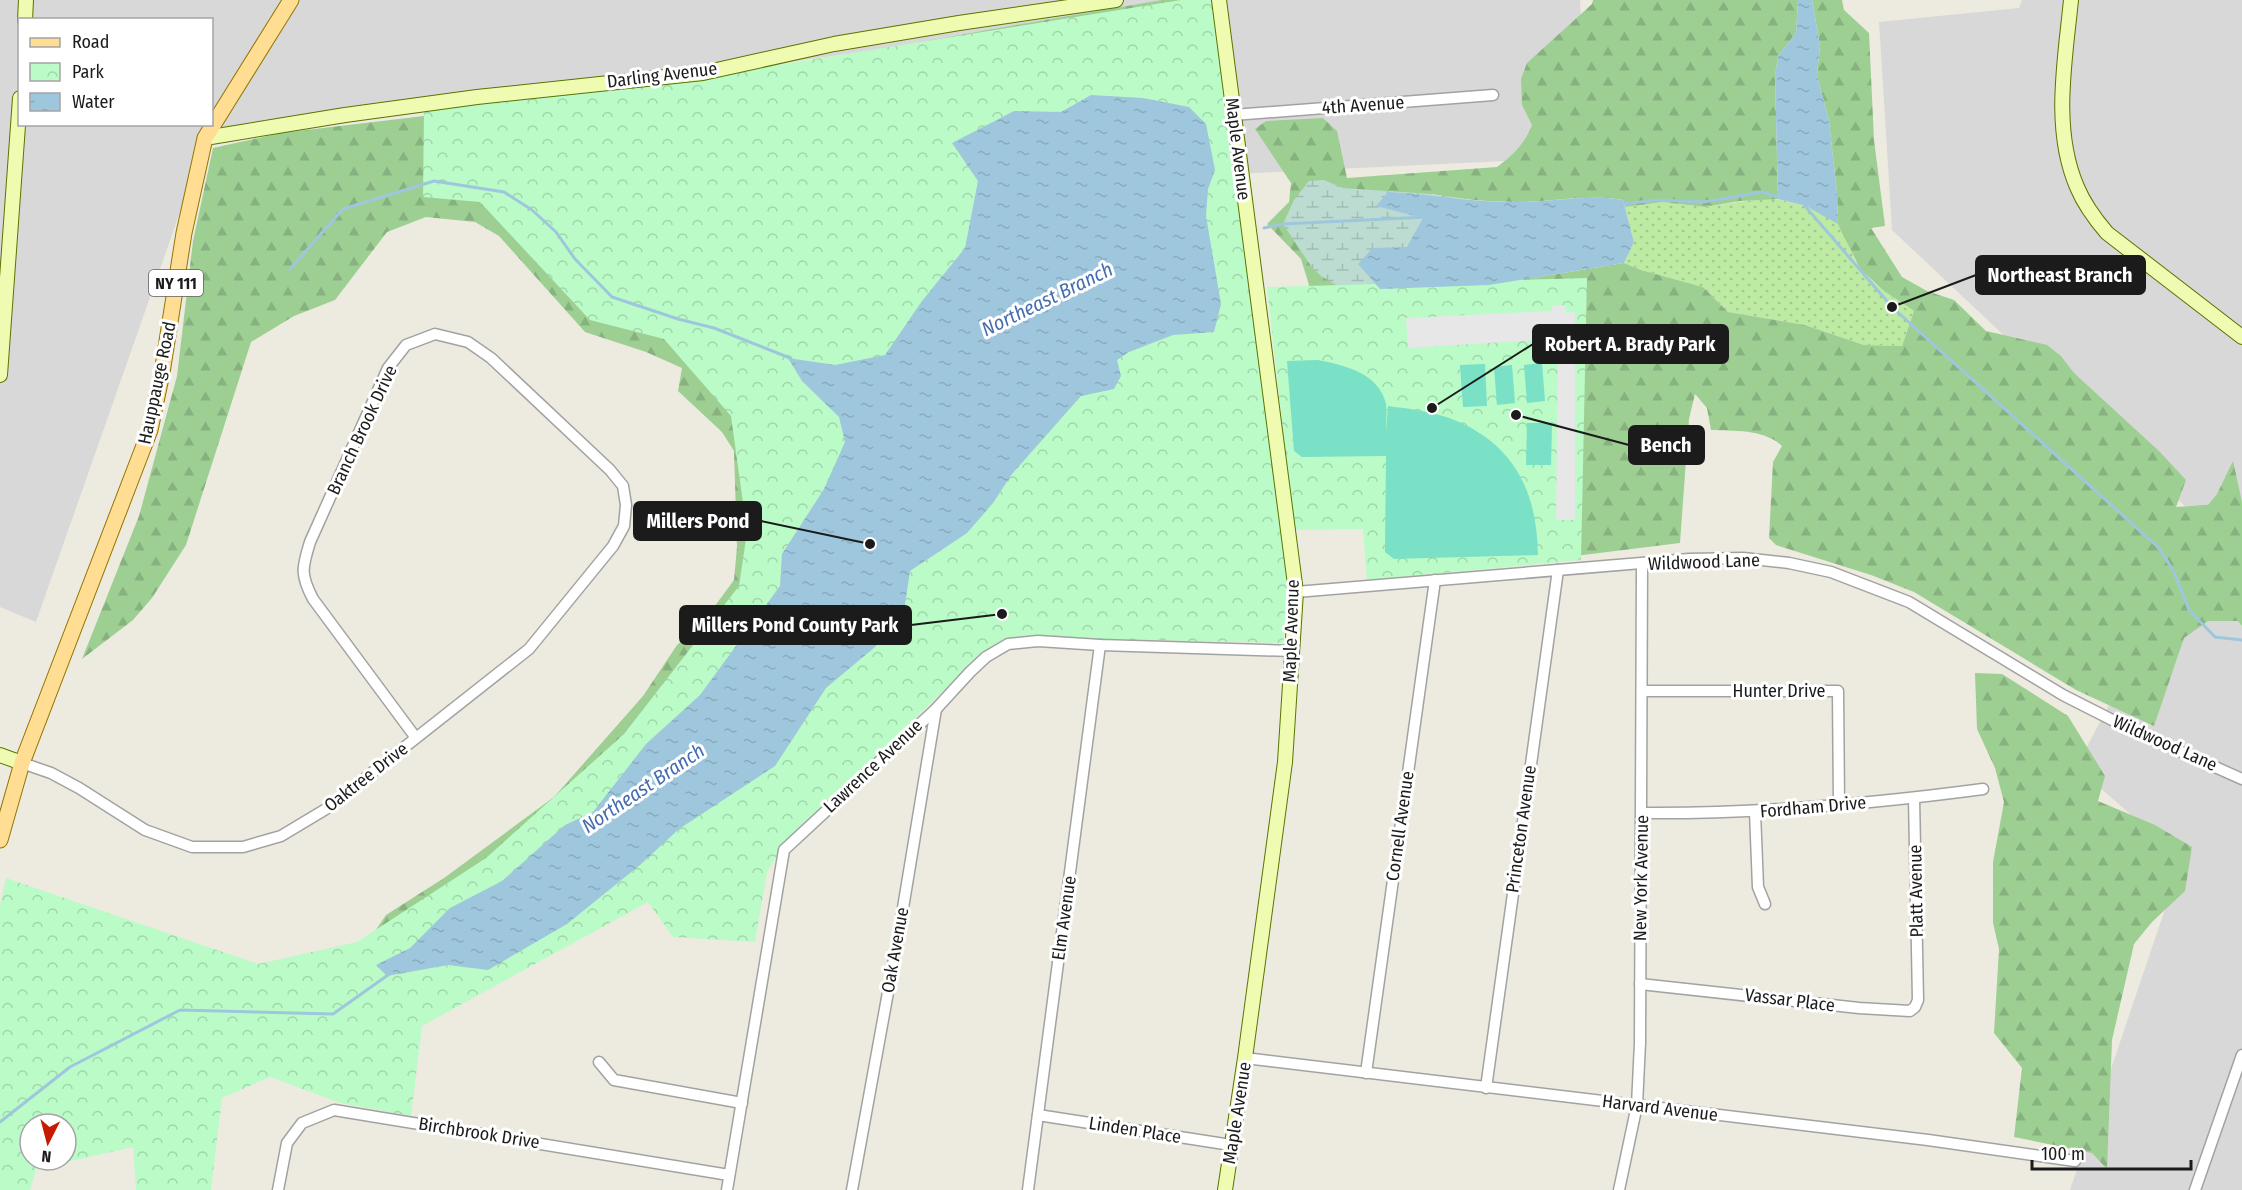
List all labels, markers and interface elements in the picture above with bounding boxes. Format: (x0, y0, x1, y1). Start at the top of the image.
legend (18, 18, 213, 126)
text: Road (72, 31, 109, 53)
street label: Darling Avenue (606, 57, 718, 93)
text: Park (72, 61, 105, 83)
text: Water (72, 91, 115, 113)
street label: 4th Avenue (1321, 91, 1405, 119)
street label: Maple Avenue (1221, 97, 1255, 202)
callout: Northeast Branch (1976, 256, 2145, 294)
water label: Northeast Branch (977, 257, 1117, 341)
text: Northeast Branch (1988, 263, 2132, 287)
road number: NY 111 (149, 270, 203, 296)
street label: Hauppauge Road (133, 320, 181, 446)
callout: Robert A. Brady Park (1533, 325, 1728, 363)
text: Robert A. Brady Park (1545, 332, 1716, 356)
street label: Branch Brook Drive (322, 362, 402, 498)
callout: Bench (1629, 426, 1704, 464)
text: Bench (1641, 433, 1692, 457)
callout: Millers Pond (634, 502, 761, 540)
text: Millers Pond (647, 509, 749, 533)
street label: Wildwood Lane (1648, 549, 1760, 575)
street label: Maple Avenue (1278, 579, 1304, 683)
callout: Millers Pond County Park (680, 606, 911, 644)
text: Millers Pond County Park (692, 613, 899, 637)
street label: Hunter Drive (1733, 680, 1826, 702)
street label: Wildwood Lane (2109, 710, 2221, 776)
street label: Lawrence Avenue (819, 715, 927, 817)
street label: Oaktree Drive (320, 737, 412, 816)
water label: Northeast Branch (577, 738, 709, 838)
street label: Princeton Avenue (1501, 764, 1541, 894)
street label: Cornell Avenue (1381, 770, 1419, 882)
street label: Fordham Drive (1759, 791, 1867, 823)
street label: New York Avenue (1629, 815, 1653, 941)
street label: Platt Avenue (1904, 844, 1928, 938)
street label: Elm Avenue (1047, 874, 1081, 962)
street label: Oak Avenue (877, 905, 913, 995)
street label: Vassar Place (1744, 984, 1836, 1016)
street label: Maple Avenue (1218, 1060, 1256, 1166)
street label: Harvard Avenue (1601, 1090, 1719, 1126)
north arrow (18, 1112, 78, 1172)
street label: Linden Place (1087, 1112, 1183, 1148)
street label: Birchbrook Drive (417, 1113, 541, 1153)
scale bar (2032, 1133, 2191, 1171)
text: 100 m (2041, 1143, 2085, 1165)
text: N (41, 1146, 52, 1166)

